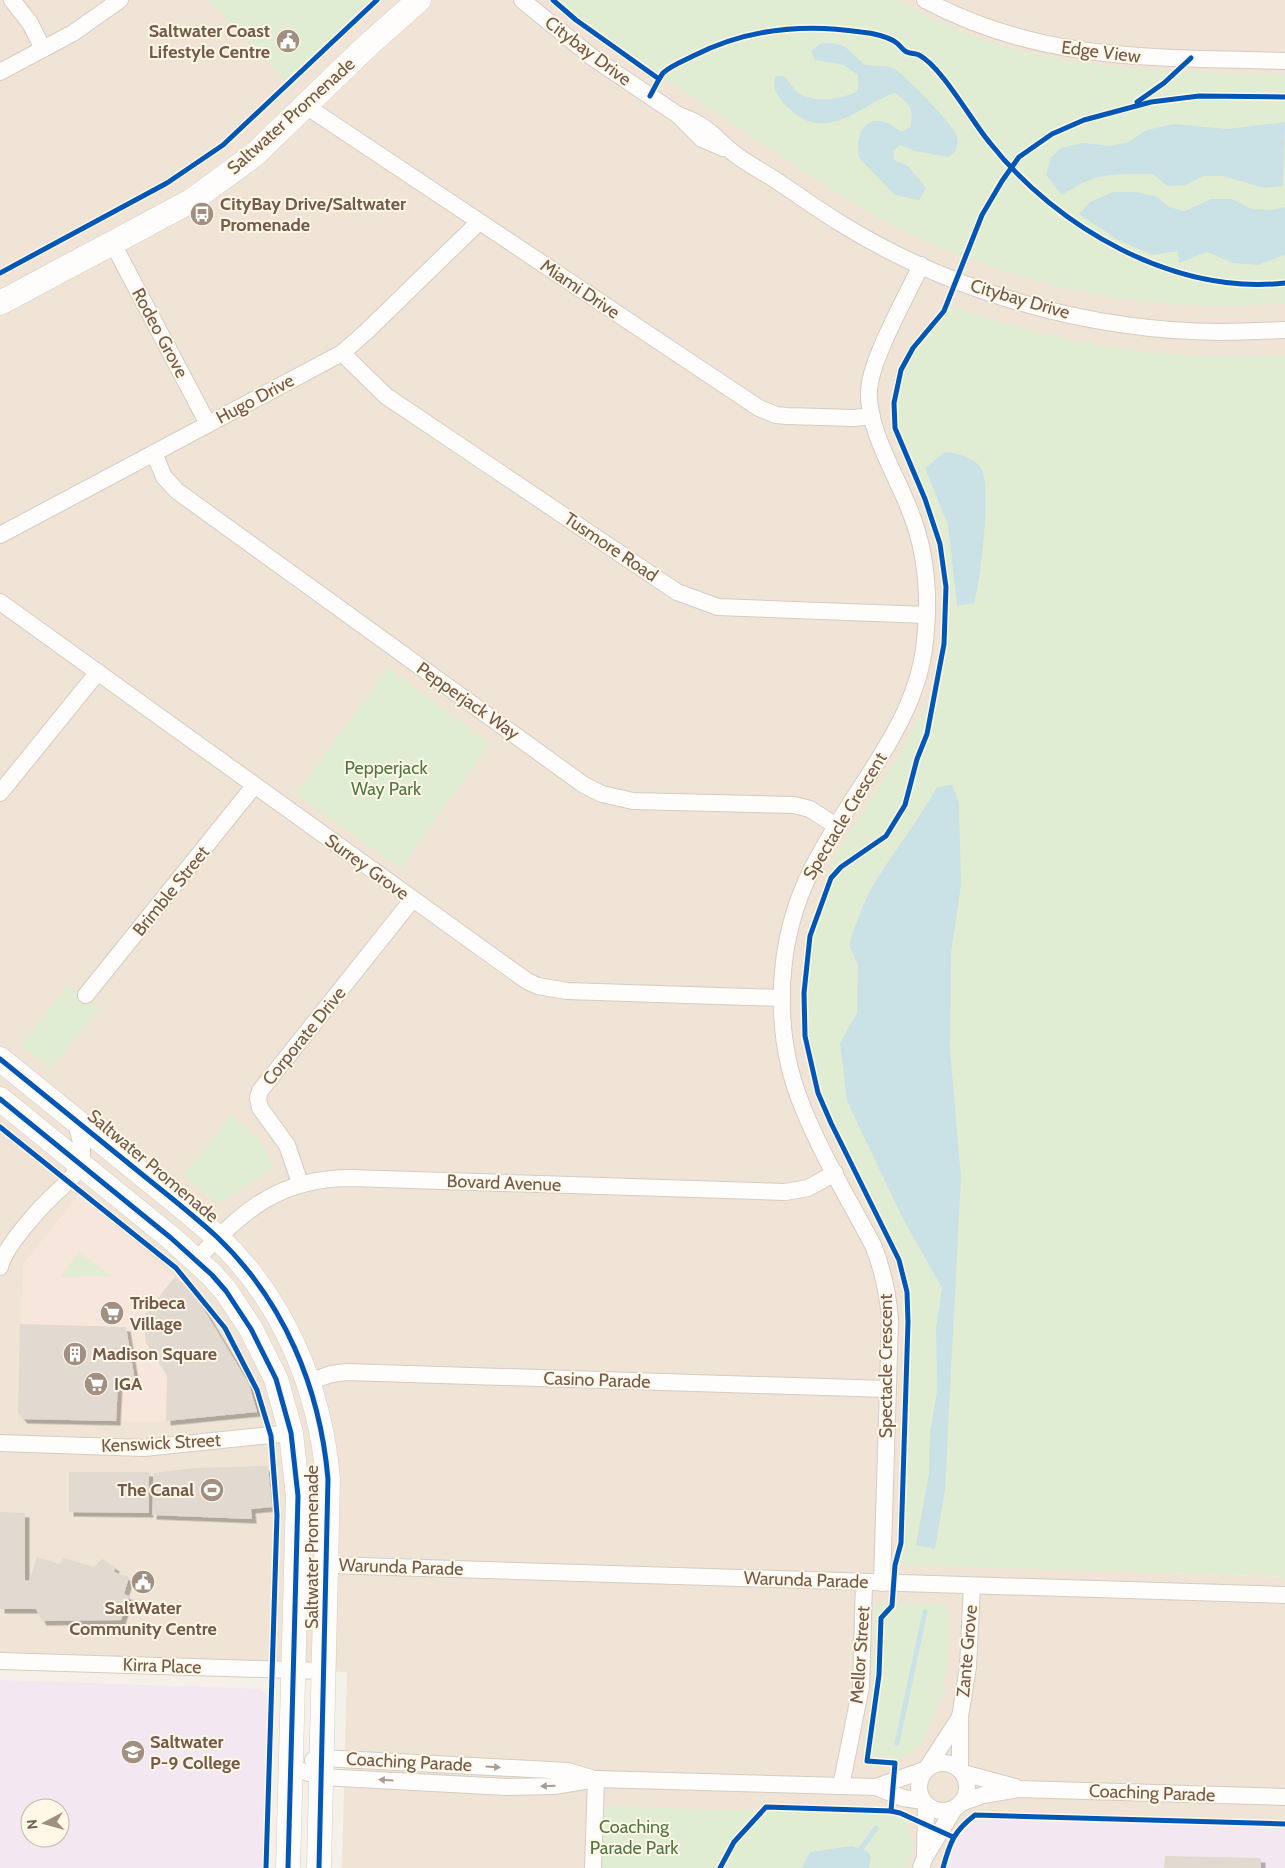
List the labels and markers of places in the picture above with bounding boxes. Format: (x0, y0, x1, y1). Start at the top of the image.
place label: Saltwater Coast Lifestyle Centre (149, 20, 270, 63)
public building icon: Saltwater Coast Lifestyle Centre (275, 28, 301, 54)
place label: CityBay Drive/Saltwater Promenade (220, 193, 406, 236)
bus stop icon: CityBay Drive/Saltwater Promenade (189, 201, 215, 227)
place label: Tribeca Village (130, 1292, 185, 1335)
supermarket icon: Tribeca Village (99, 1300, 125, 1326)
building icon: Madison Square (62, 1341, 88, 1367)
place label: Madison Square (92, 1343, 217, 1365)
supermarket icon: IGA (83, 1371, 109, 1397)
place label: IGA (114, 1373, 143, 1395)
sports icon: The Canal (199, 1477, 225, 1503)
place label: The Canal (117, 1479, 194, 1501)
public building icon: SaltWater Community Centre (130, 1569, 156, 1595)
place label: SaltWater Community Centre (69, 1597, 217, 1640)
place label: Saltwater P-9 College (150, 1731, 240, 1774)
school or university icon: Saltwater P-9 College (120, 1739, 146, 1765)

